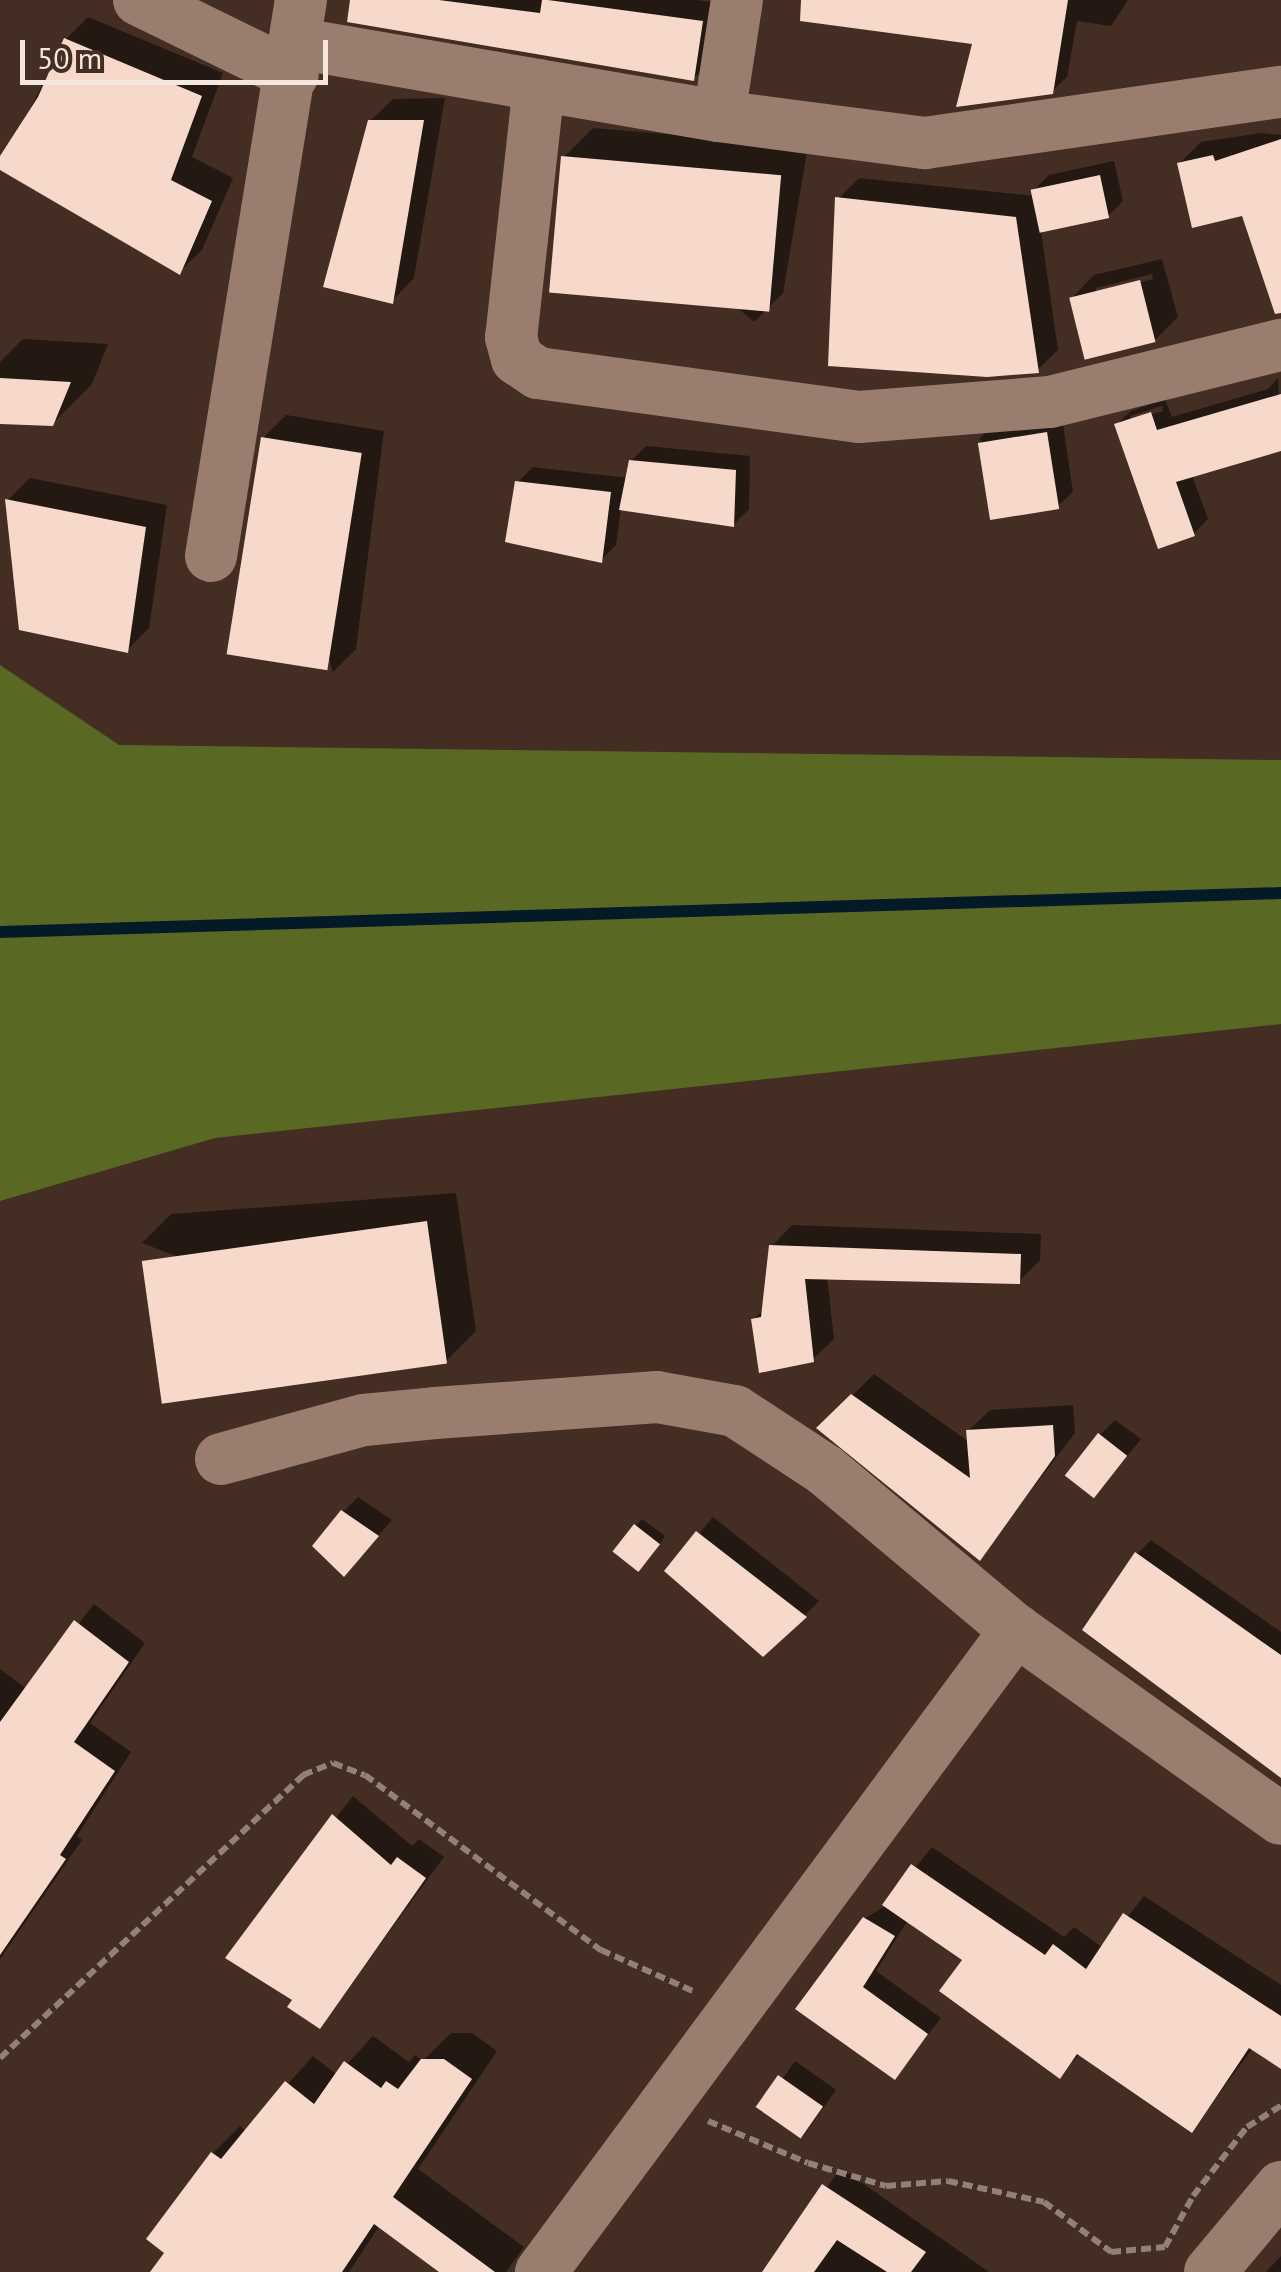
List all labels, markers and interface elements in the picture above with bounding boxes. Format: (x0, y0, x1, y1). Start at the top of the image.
scale bar (25, 20, 332, 82)
text: 50 m (37, 38, 102, 77)

